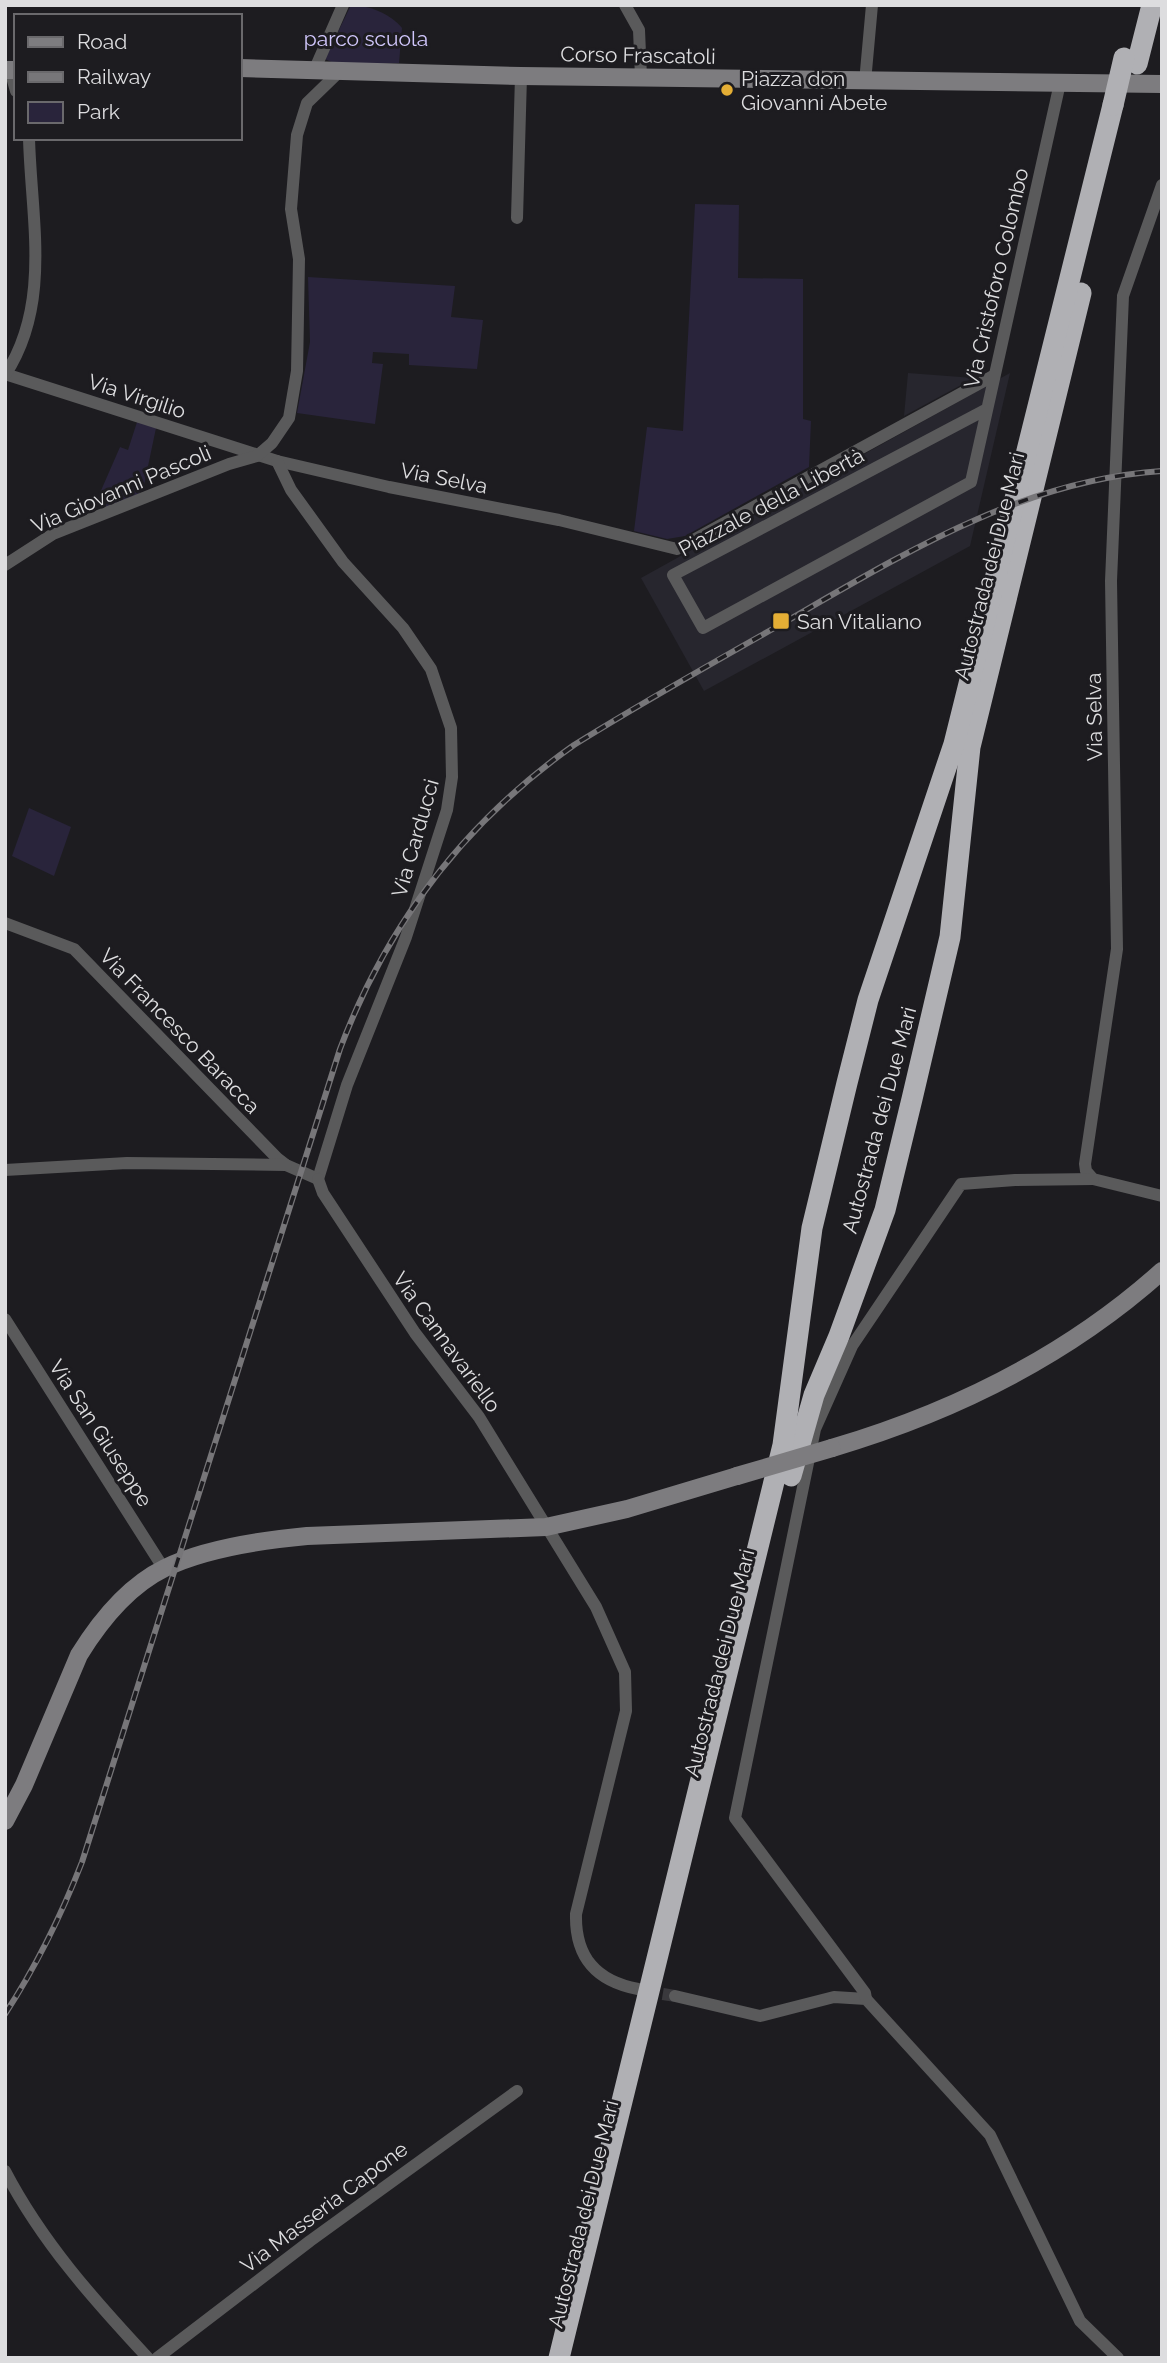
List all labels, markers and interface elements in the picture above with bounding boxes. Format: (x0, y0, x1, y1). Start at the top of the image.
legend (14, 14, 242, 140)
park label: parco scuola (304, 26, 428, 51)
text: Road (77, 29, 127, 54)
street label: Corso Frascatoli (560, 41, 716, 69)
text: Railway (77, 64, 151, 89)
place label: Piazza don Giovanni Abete (741, 66, 887, 115)
marker: Piazza don Giovanni Abete (719, 82, 735, 98)
text: Park (77, 99, 120, 124)
street label: Via Cristoforo Colombo (958, 166, 1034, 390)
street label: Via Virgilio (85, 368, 189, 424)
street label: Via Giovanni Pascoli (27, 440, 215, 538)
street label: Piazzale della Libertà (674, 443, 868, 561)
street label: Autostrada dei Due Mari (949, 450, 1029, 682)
street label: Via Selva (398, 457, 490, 499)
place label: San Vitaliano (797, 609, 922, 634)
marker: San Vitaliano (771, 611, 791, 631)
street label: Via Selva (1081, 673, 1107, 761)
street label: Via Carducci (386, 776, 444, 900)
street label: Via Francesco Baracca (95, 943, 265, 1119)
street label: Autostrada dei Due Mari (837, 1004, 921, 1236)
street label: Via Cannavariello (388, 1267, 506, 1417)
street label: Via San Giuseppe (44, 1355, 158, 1511)
street label: Autostrada dei Due Mari (679, 1547, 759, 1779)
street label: Autostrada dei Due Mari (543, 2098, 623, 2330)
street label: Via Masseria Capone (236, 2136, 412, 2278)

